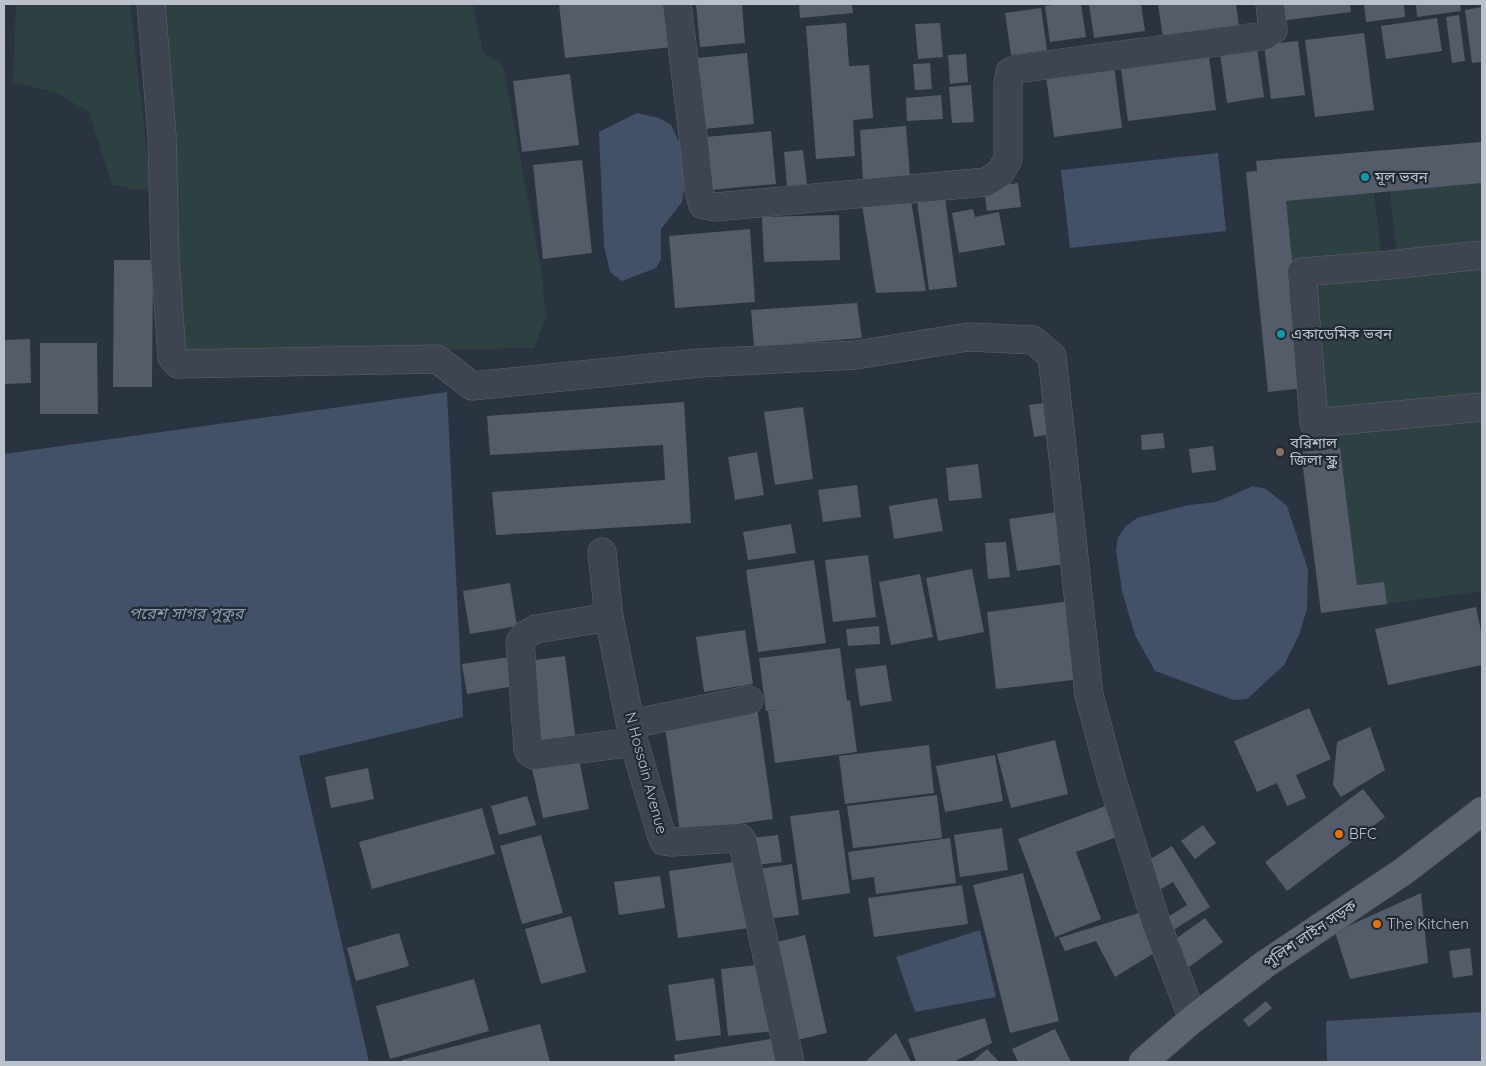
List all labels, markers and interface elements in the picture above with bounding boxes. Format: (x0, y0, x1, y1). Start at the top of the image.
place label: মূল ভবন (1374, 167, 1429, 186)
marker: মূল ভবন (1359, 171, 1371, 183)
place label: একাডেমিক ভবন (1291, 324, 1393, 343)
marker: একাডেমিক ভবন (1275, 328, 1287, 340)
place label: বরিশাল জিলা স্কুল (1289, 433, 1338, 469)
marker: বরিশাল জিলা স্কুল (1274, 446, 1286, 458)
water label: পরেশ সাগর পুকুর (129, 603, 247, 623)
street label: N Hossain Avenue (621, 710, 672, 836)
place label: BFC (1349, 824, 1377, 843)
marker: BFC (1333, 828, 1345, 840)
street label: পুলিশ লাইন সড়ক (1260, 895, 1361, 972)
place label: The Kitchen (1387, 914, 1469, 933)
marker: The Kitchen (1371, 918, 1383, 930)

